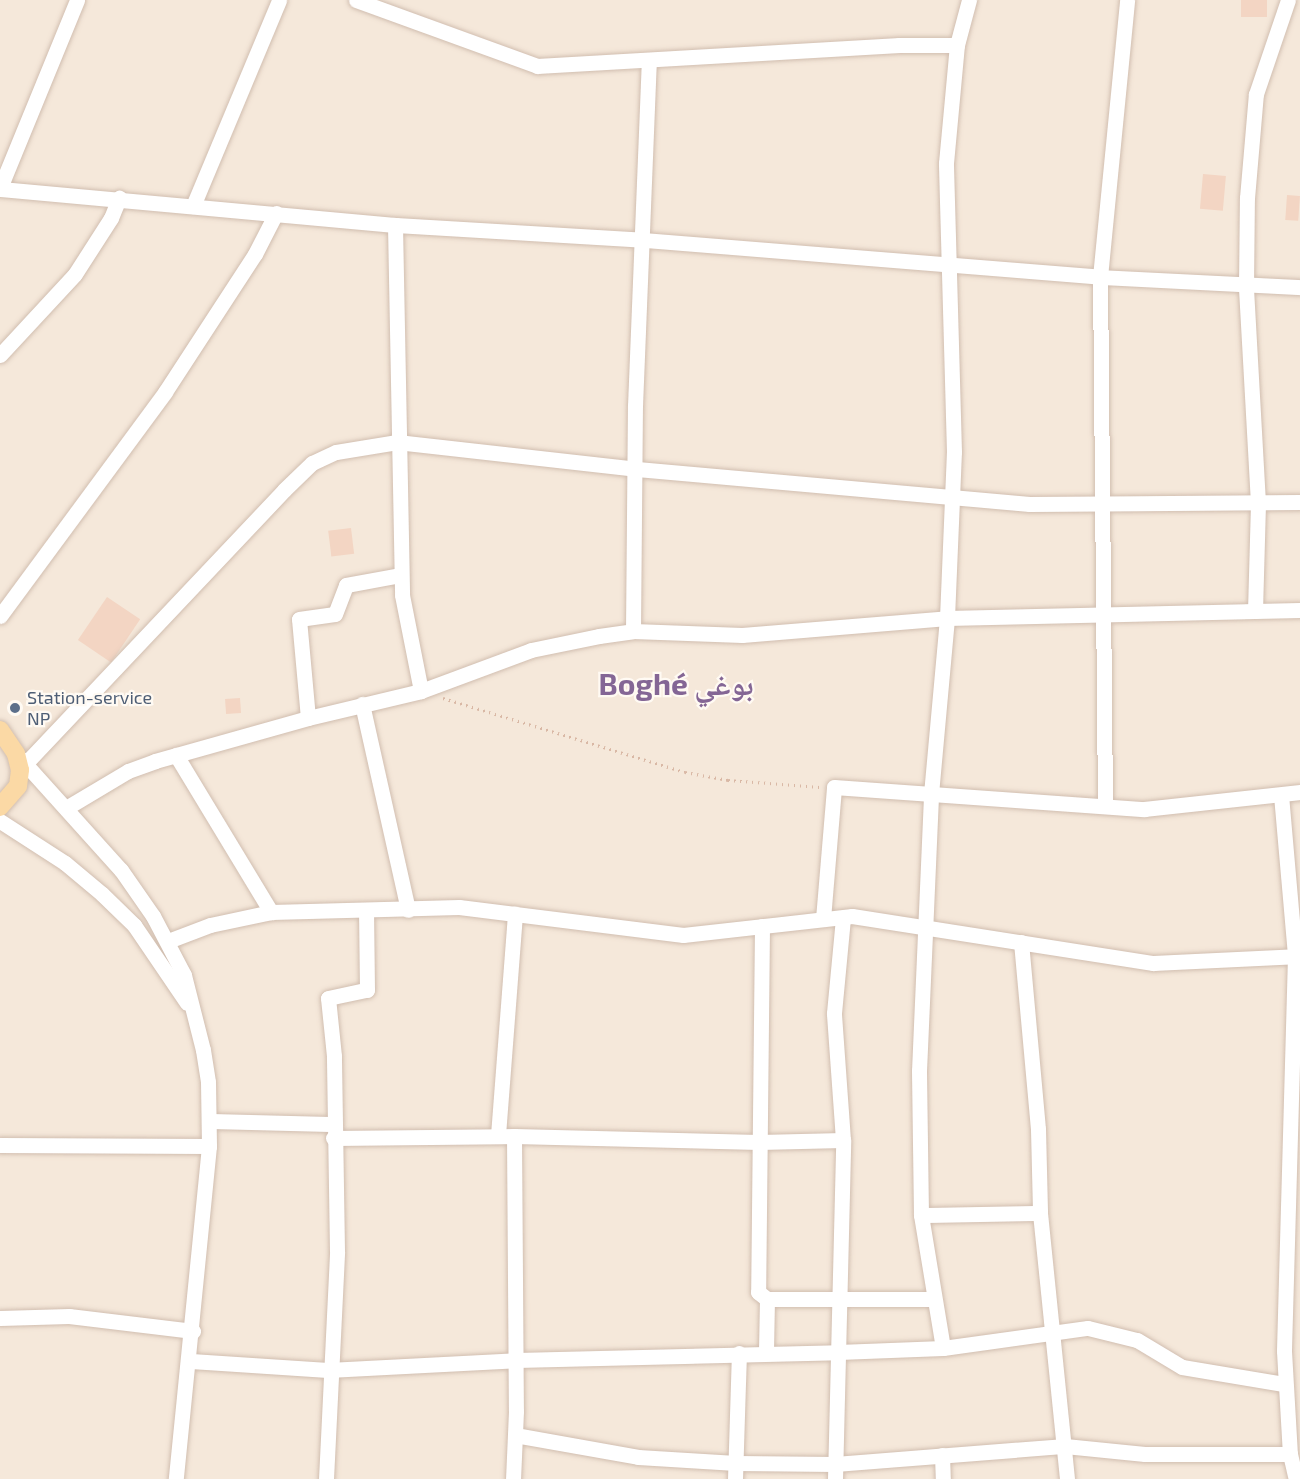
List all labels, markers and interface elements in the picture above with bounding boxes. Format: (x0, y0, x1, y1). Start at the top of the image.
district label: Boghé بوغي (599, 665, 753, 701)
place label: Station-service NP (27, 687, 152, 730)
marker: Station-service NP (8, 701, 22, 715)

